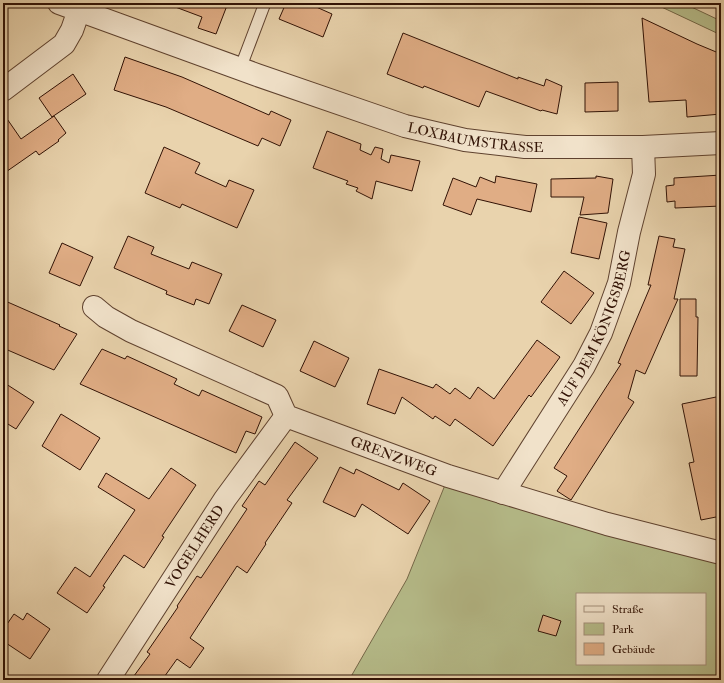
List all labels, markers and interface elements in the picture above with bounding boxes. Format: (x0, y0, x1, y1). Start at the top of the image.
street label: LOXBAUMSTRASSE (406, 119, 544, 156)
street label: AUF DEM KÖNIGSBERG (553, 248, 634, 410)
street label: GRENZWEG (348, 433, 440, 480)
street label: VOGELHERD (162, 502, 228, 592)
legend (576, 593, 706, 665)
text: Straße (612, 602, 643, 617)
text: Park (612, 622, 634, 637)
text: Gebäude (612, 642, 655, 657)

